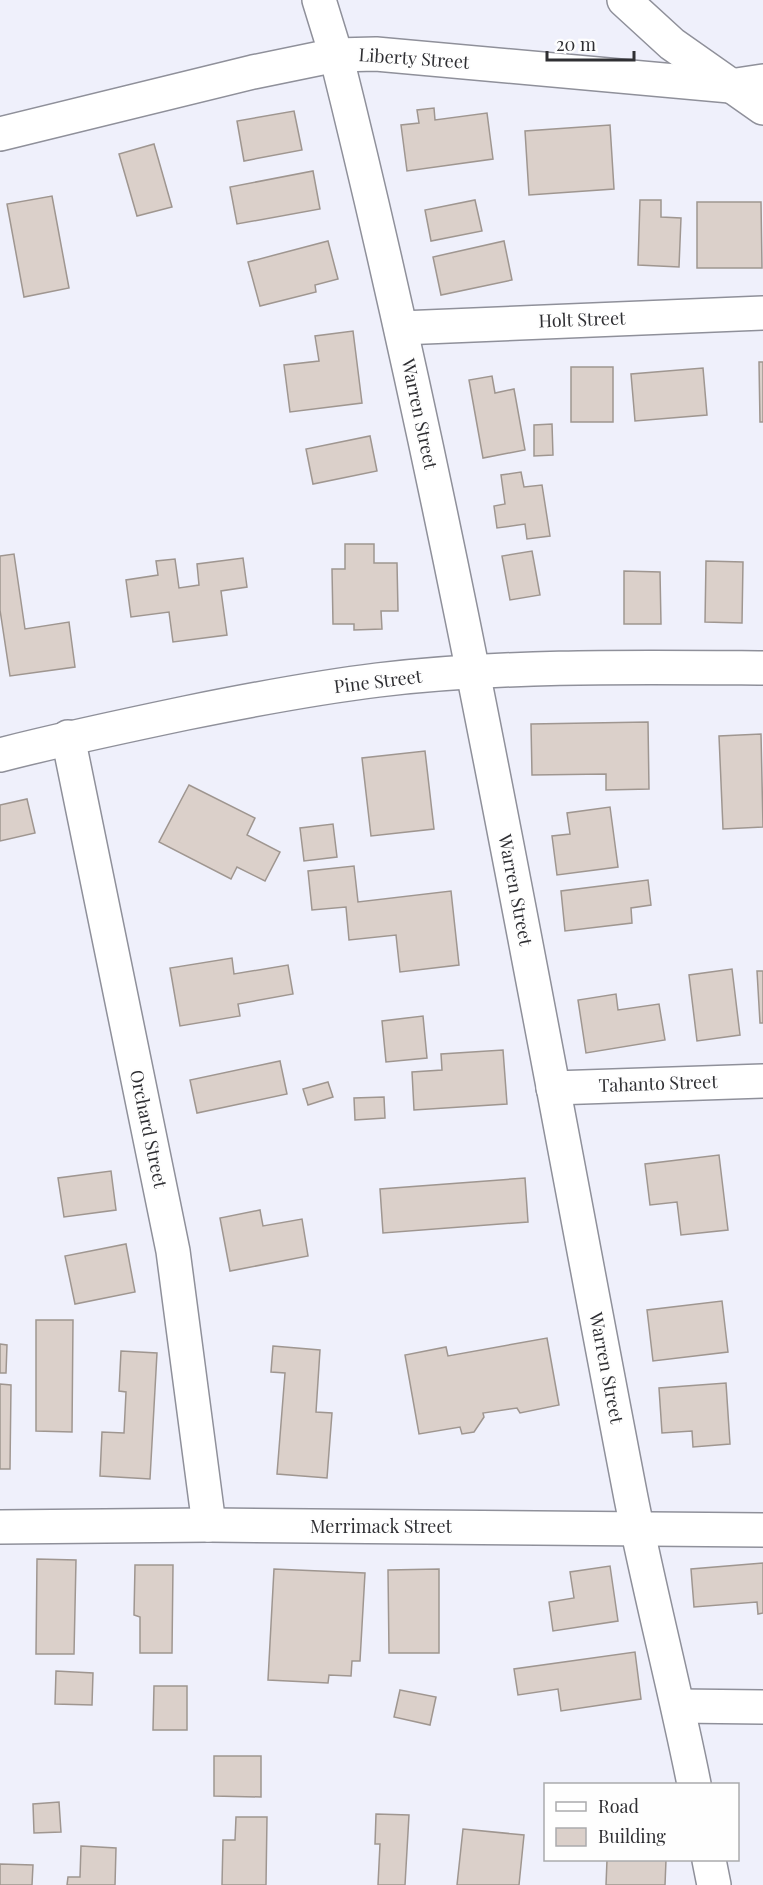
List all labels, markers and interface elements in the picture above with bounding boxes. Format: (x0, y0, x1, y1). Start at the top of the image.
scale bar (547, 24, 634, 62)
text: 20 m (556, 32, 596, 56)
street label: Liberty Street (358, 42, 471, 74)
street label: Holt Street (538, 305, 626, 333)
street label: Warren Street (396, 355, 444, 472)
street label: Pine Street (333, 664, 424, 698)
street label: Warren Street (493, 831, 539, 948)
street label: Orchard Street (125, 1068, 173, 1191)
street label: Tahanto Street (598, 1069, 719, 1097)
street label: Warren Street (584, 1309, 630, 1426)
street label: Merrimack Street (310, 1514, 453, 1538)
legend (544, 1783, 739, 1861)
text: Road (598, 1794, 639, 1818)
text: Building (598, 1824, 666, 1848)

